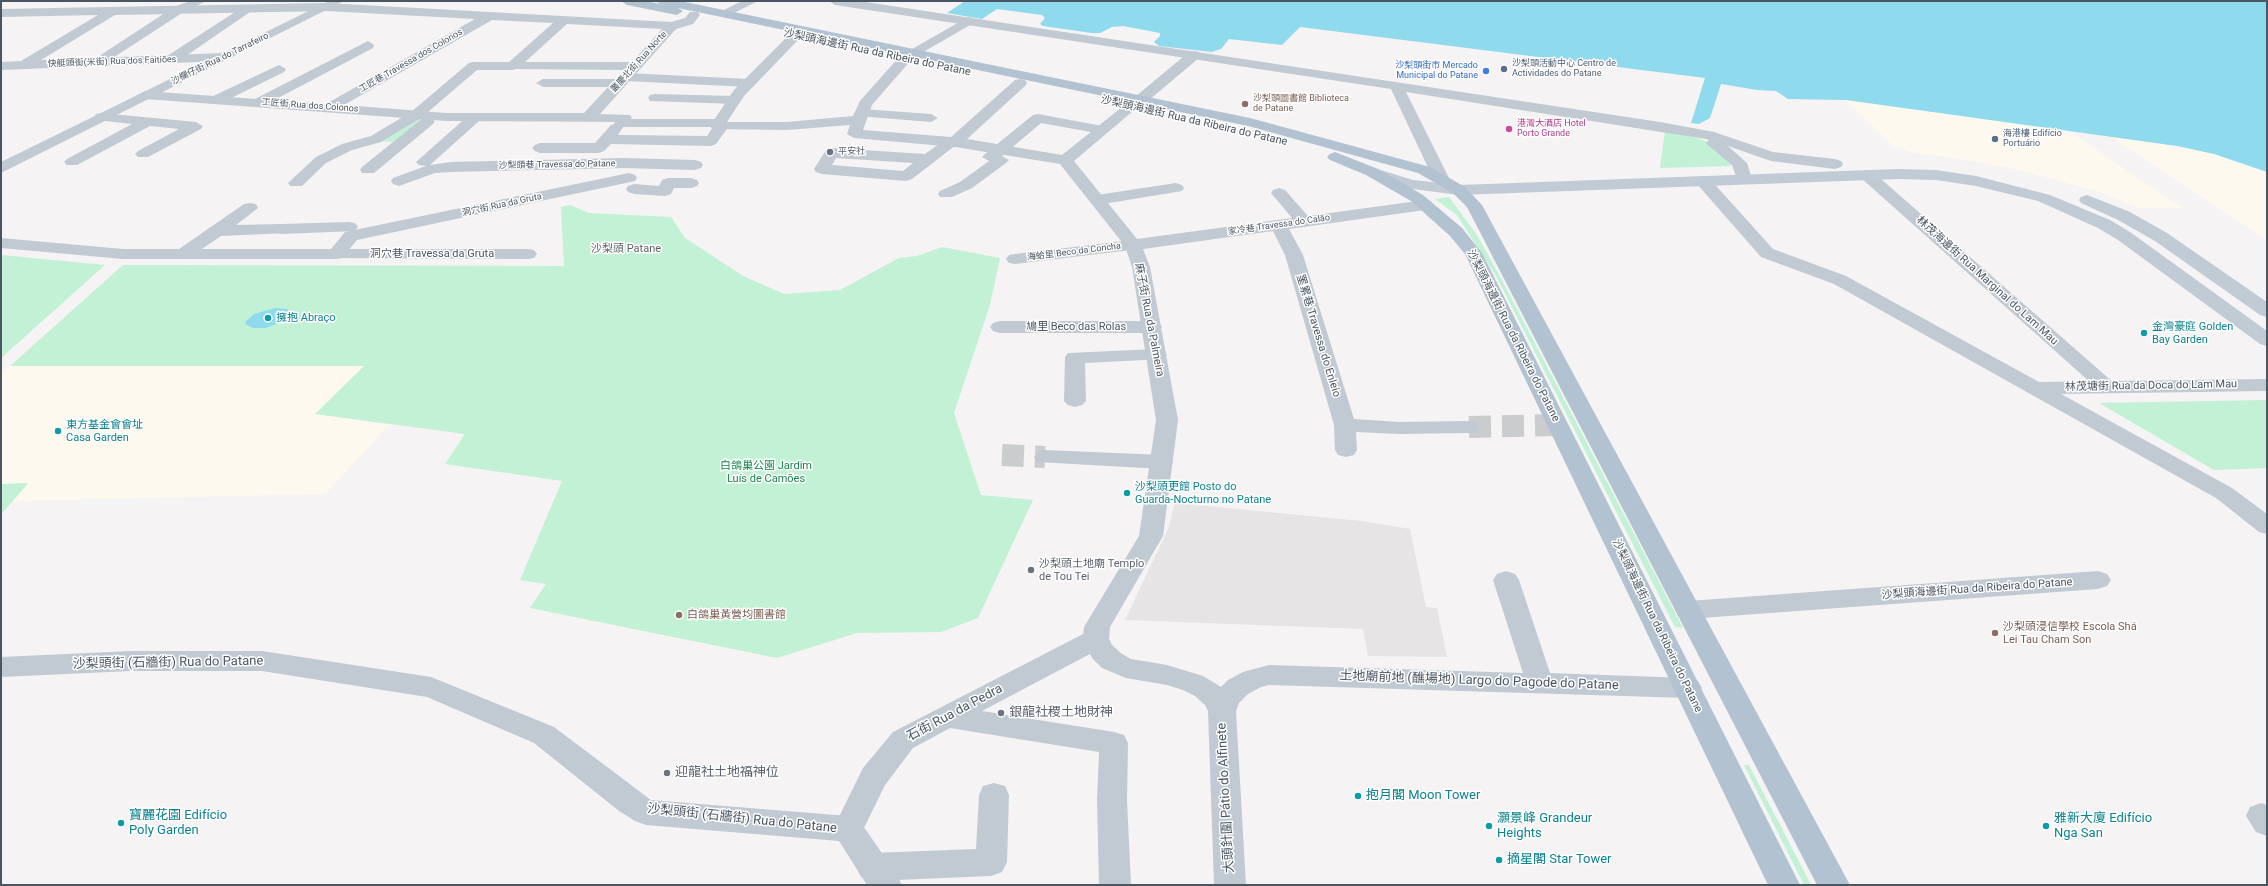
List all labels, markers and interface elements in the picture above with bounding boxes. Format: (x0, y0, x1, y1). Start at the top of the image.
street label: 工匠巷 Travessa dos Colonos (357, 27, 465, 95)
street label: 沙梨頭海邊街 Rua da Ribeira do Patane (782, 27, 972, 79)
street label: 叢慶北街 Rua Norte (609, 29, 669, 95)
street label: 沙欄仔街 Rua do Tarrafeiro (170, 31, 270, 87)
street label: 快艇頭街(米街) Rua dos Faitiões (47, 54, 177, 70)
place label: 沙梨頭活動中心 Centro de Actividades do Patane (1512, 59, 1616, 80)
place label: 沙梨頭街市 Mercado Municipal do Patane (1395, 61, 1478, 82)
marker: 沙梨頭活動中心 Centro de Actividades do Patane (1499, 64, 1509, 74)
marker: 沙梨頭街市 Mercado Municipal do Patane (1481, 66, 1491, 76)
street label: 沙梨頭海邊街 Rua da Ribeira do Patane (1099, 93, 1289, 149)
place label: 沙梨頭圖書館 Biblioteca de Patane (1253, 94, 1349, 115)
street label: 工匠街 Rua dos Colonos (261, 97, 359, 115)
marker: 沙梨頭圖書館 Biblioteca de Patane (1240, 99, 1250, 109)
place label: 港灣大酒店 Hotel Porto Grande (1517, 119, 1586, 140)
marker: 港灣大酒店 Hotel Porto Grande (1504, 124, 1514, 134)
place label: 海港樓 Edifício Portuário (2003, 129, 2062, 150)
marker: 海港樓 Edifício Portuário (1990, 134, 2000, 144)
marker: 平安社 (825, 147, 835, 157)
place label: 平安社 (838, 147, 865, 157)
street label: 沙梨頭巷 Travessa do Patane (498, 159, 616, 171)
street label: 洞穴街 Rua da Gruta (461, 191, 543, 219)
street label: 家冷巷 Travessa do Calão (1227, 212, 1331, 238)
street label: 林茂海邊街 Rua Marginal do Lam Mau (1913, 214, 2061, 348)
street label: 海蛤里 Beco da Concha (1026, 241, 1122, 263)
district label: 沙梨頭 Patane (591, 242, 661, 256)
street label: 洞穴巷 Travessa da Gruta (370, 247, 494, 261)
street label: 沙梨頭海邊街 Rua da Ribeira do Patane (1464, 248, 1562, 424)
street label: 麻子街 Rua da Palmeira (1132, 262, 1166, 378)
street label: 罣累巷 Travessa do Enleio (1293, 273, 1343, 399)
place label: 擁抱 Abraço (276, 311, 336, 325)
marker: 擁抱 Abraço (263, 313, 273, 323)
street label: 鳩里 Beco das Rolas (1026, 320, 1126, 334)
place label: 金灣豪庭 Golden Bay Garden (2152, 320, 2233, 346)
marker: 金灣豪庭 Golden Bay Garden (2139, 328, 2149, 338)
street label: 林茂塘街 Rua da Doca do Lam Mau (2065, 378, 2237, 394)
place label: 東方基金會會址 Casa Garden (66, 418, 143, 444)
marker: 東方基金會會址 Casa Garden (53, 426, 63, 436)
park label: 白鴿巢公園 Jardim Luís de Camões (720, 459, 812, 485)
place label: 沙梨頭更館 Posto do Guarda-Nocturno no Patane (1135, 480, 1271, 506)
marker: 沙梨頭更館 Posto do Guarda-Nocturno no Patane (1122, 488, 1132, 498)
street label: 沙梨頭海邊街 Rua da Ribeira do Patane (1609, 537, 1705, 715)
place label: 沙梨頭土地廟 Templo de Tou Tei (1039, 557, 1144, 583)
marker: 沙梨頭土地廟 Templo de Tou Tei (1026, 565, 1036, 575)
street label: 沙梨頭海邊街 Rua da Ribeira do Patane (1881, 576, 2073, 602)
place label: 白鴿巢黃營均圖書館 (687, 608, 786, 622)
marker: 白鴿巢黃營均圖書館 (674, 610, 684, 620)
place label: 沙梨頭浸信學校 Escola Shá Lei Tau Cham Son (2003, 620, 2137, 646)
marker: 沙梨頭浸信學校 Escola Shá Lei Tau Cham Son (1990, 628, 2000, 638)
street label: 沙梨頭街 (石牆街) Rua do Patane (73, 654, 263, 672)
street label: 土地廟前地 (醮場地) Largo do Pagode do Patane (1339, 668, 1619, 694)
street label: 石街 Rua da Pedra (905, 681, 1005, 745)
place label: 銀龍社稷土地財神 (1009, 705, 1113, 721)
marker: 銀龍社稷土地財神 (996, 708, 1006, 718)
street label: 大頭針圍 Pátio do Alfinete (1214, 722, 1238, 874)
place label: 迎龍社土地福神位 (675, 765, 779, 781)
marker: 迎龍社土地福神位 (662, 768, 672, 778)
place label: 抱月閣 Moon Tower (1366, 788, 1480, 804)
marker: 抱月閣 Moon Tower (1353, 791, 1363, 801)
street label: 沙梨頭街 (石牆街) Rua do Patane (646, 801, 838, 837)
place label: 寶麗花園 Edifício Poly Garden (129, 808, 227, 839)
place label: 灝景峰 Grandeur Heights (1497, 811, 1592, 842)
place label: 雅新大廈 Edifício Nga San (2054, 811, 2152, 842)
marker: 寶麗花園 Edifício Poly Garden (116, 818, 126, 828)
marker: 灝景峰 Grandeur Heights (1484, 821, 1494, 831)
marker: 雅新大廈 Edifício Nga San (2041, 821, 2051, 831)
place label: 摘星閣 Star Tower (1507, 852, 1612, 868)
marker: 摘星閣 Star Tower (1494, 855, 1504, 865)

